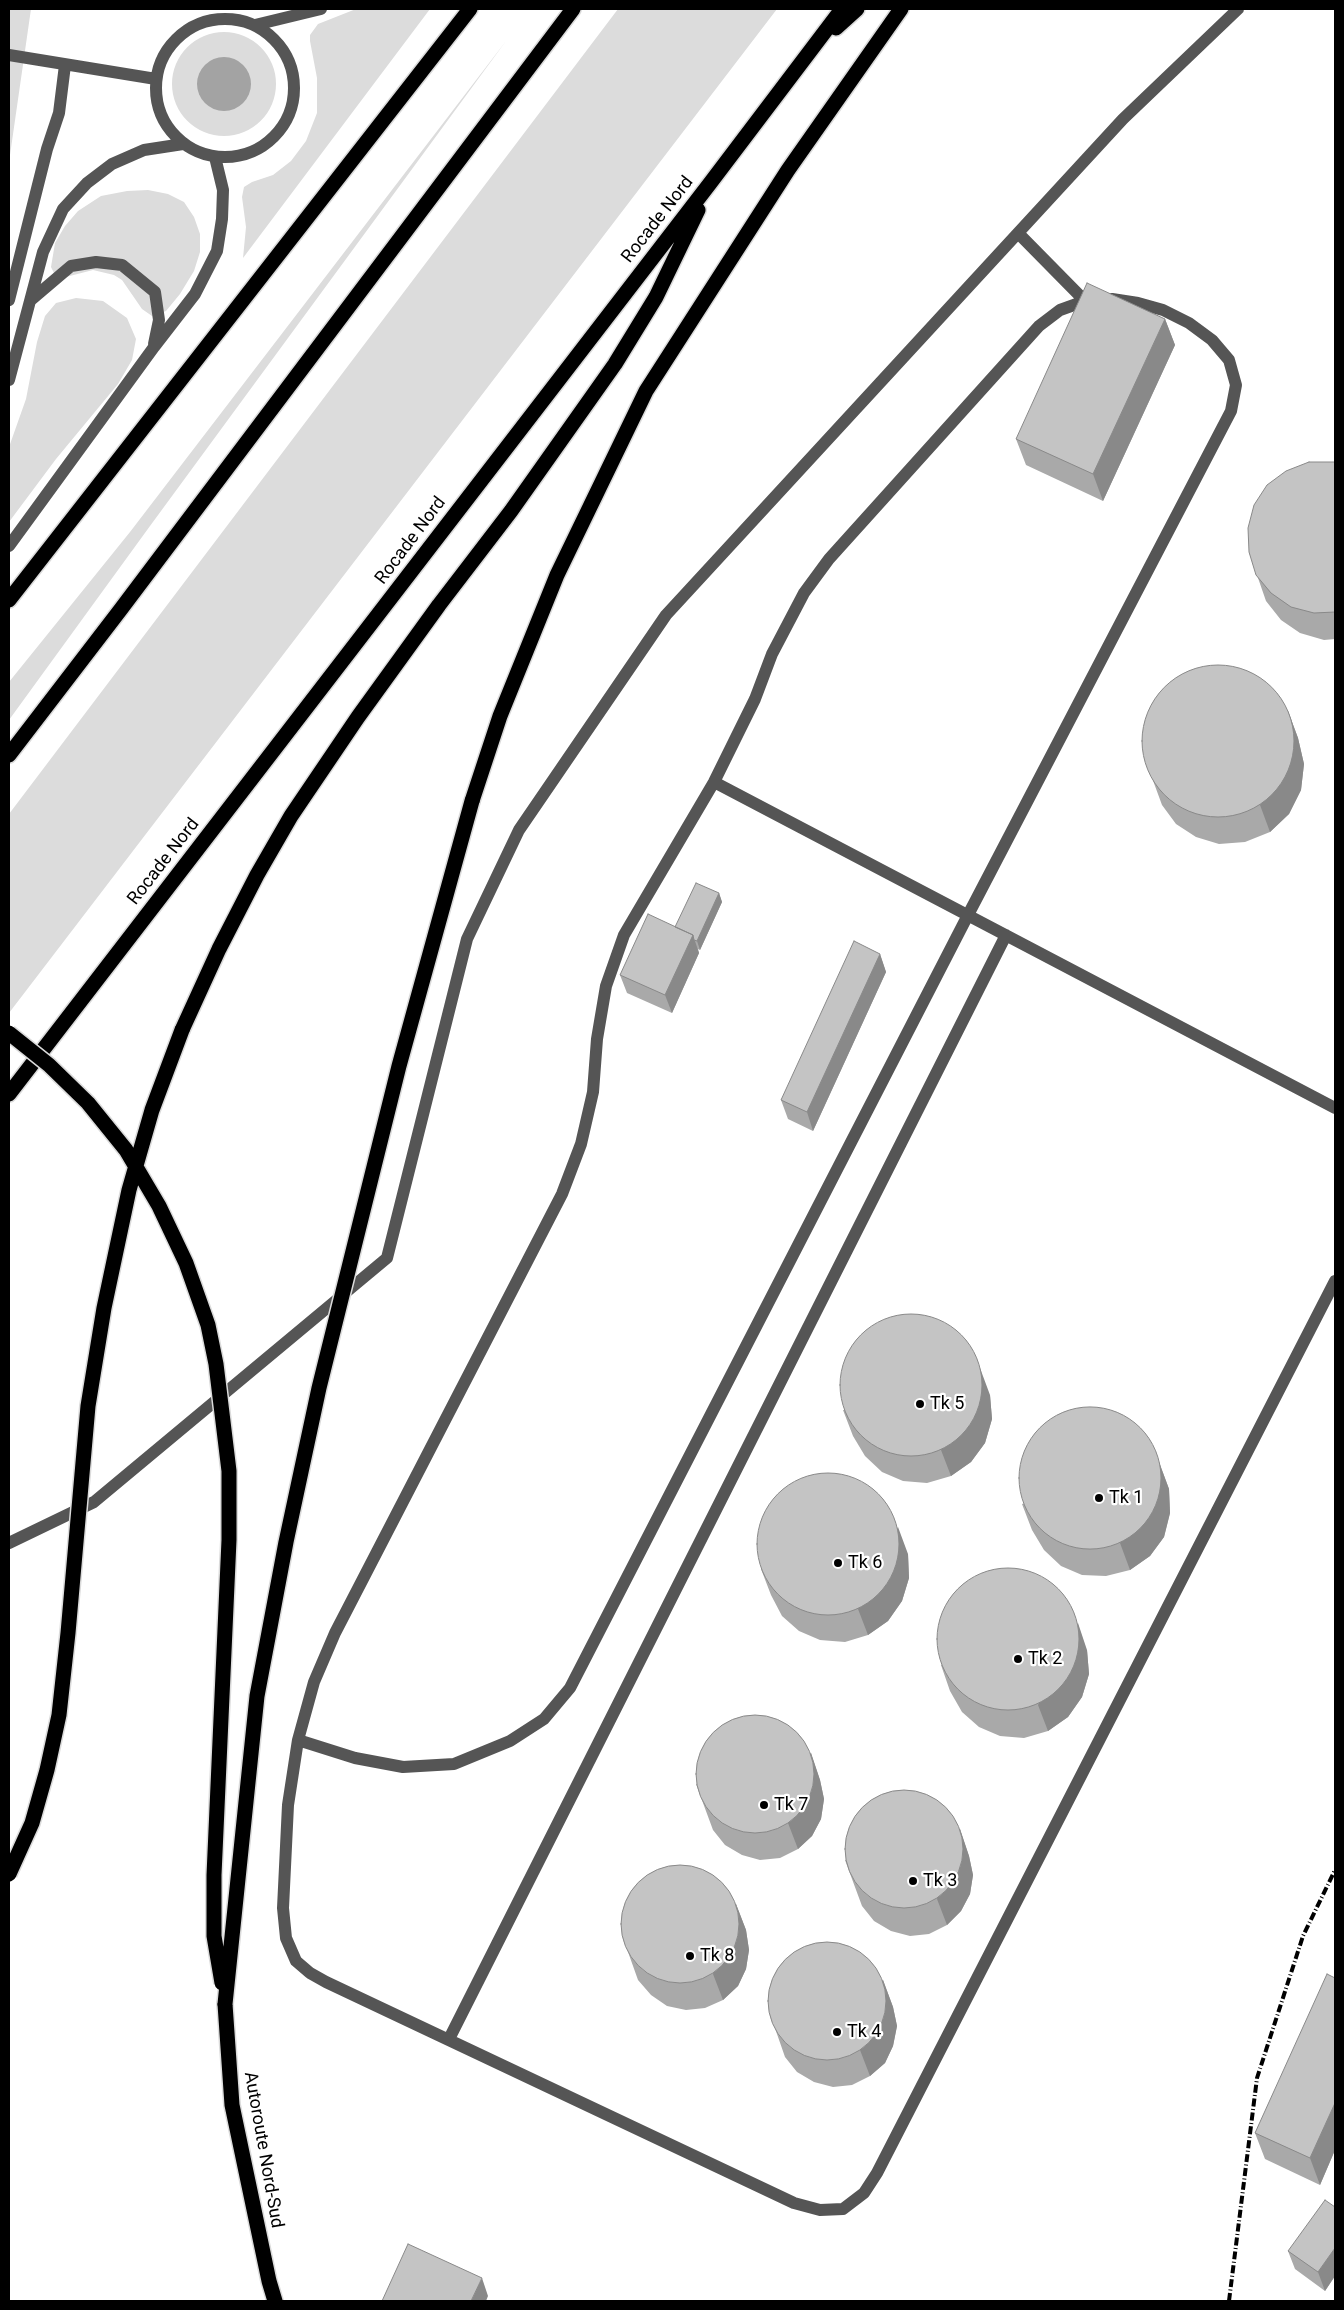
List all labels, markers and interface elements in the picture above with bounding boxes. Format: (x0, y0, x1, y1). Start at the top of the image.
street label: Rocade Nord (617, 172, 699, 268)
street label: Rocade Nord (371, 493, 451, 589)
street label: Rocade Nord (123, 814, 205, 910)
place label: Tk 5 (930, 1393, 964, 1415)
marker: Tk 5 (914, 1398, 926, 1410)
place label: Tk 1 (1109, 1487, 1143, 1509)
marker: Tk 1 (1093, 1492, 1105, 1504)
place label: Tk 6 (848, 1552, 882, 1574)
marker: Tk 6 (832, 1557, 844, 1569)
place label: Tk 2 (1028, 1648, 1062, 1670)
marker: Tk 2 (1012, 1653, 1024, 1665)
place label: Tk 7 (774, 1794, 808, 1816)
marker: Tk 7 (758, 1799, 770, 1811)
place label: Tk 3 (923, 1870, 957, 1892)
marker: Tk 3 (907, 1875, 919, 1887)
place label: Tk 8 (700, 1945, 734, 1967)
marker: Tk 8 (684, 1950, 696, 1962)
place label: Tk 4 (847, 2021, 881, 2043)
marker: Tk 4 (831, 2026, 843, 2038)
street label: Autoroute Nord-Sud (239, 2070, 287, 2230)

